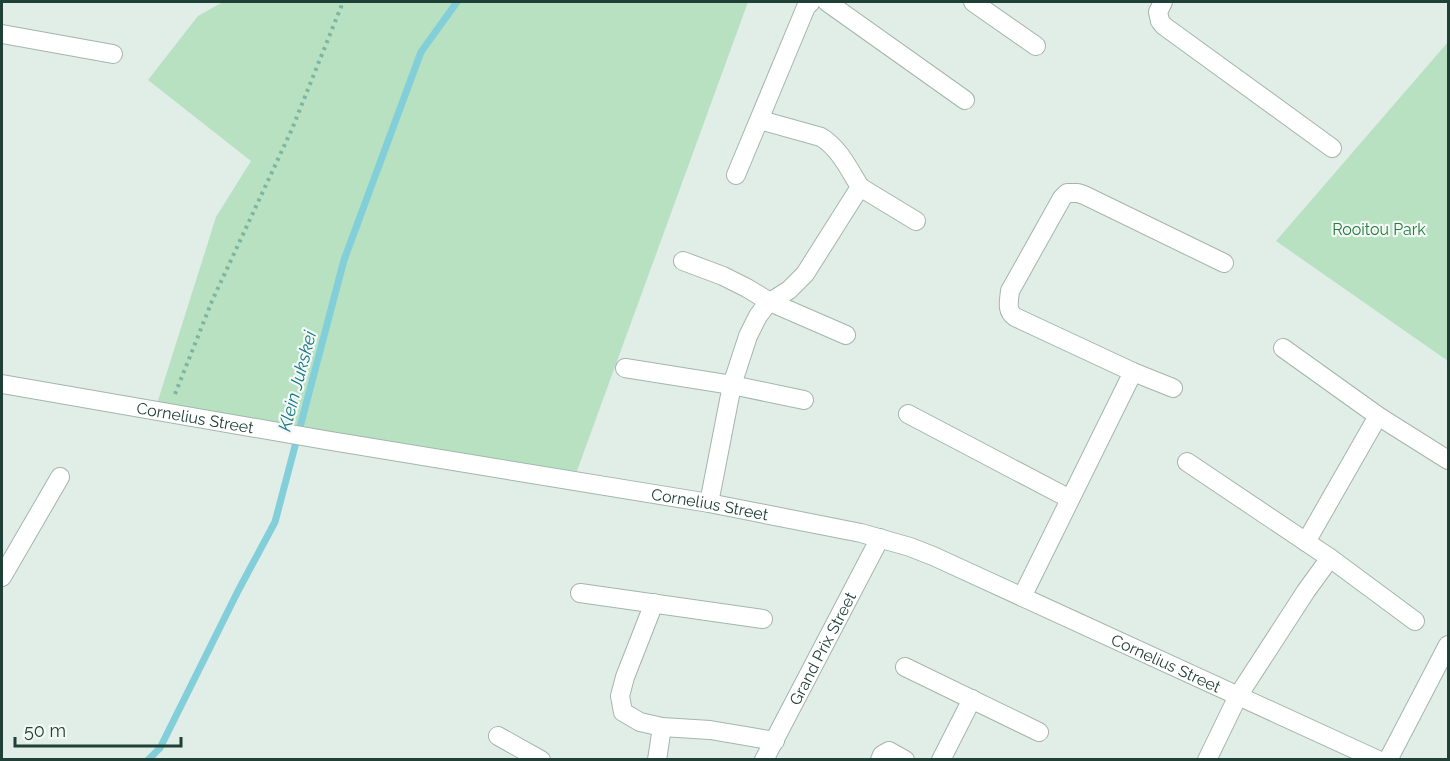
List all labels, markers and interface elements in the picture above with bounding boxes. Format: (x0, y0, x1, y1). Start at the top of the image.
park label: Rooitou Park (1332, 220, 1426, 239)
water label: Klein Jukskei (274, 327, 321, 433)
street label: Cornelius Street (135, 398, 256, 437)
street label: Cornelius Street (650, 484, 771, 524)
street label: Grand Prix Street (785, 588, 860, 708)
street label: Cornelius Street (1108, 630, 1225, 696)
scale bar (15, 710, 182, 748)
text: 50 m (24, 720, 66, 741)

